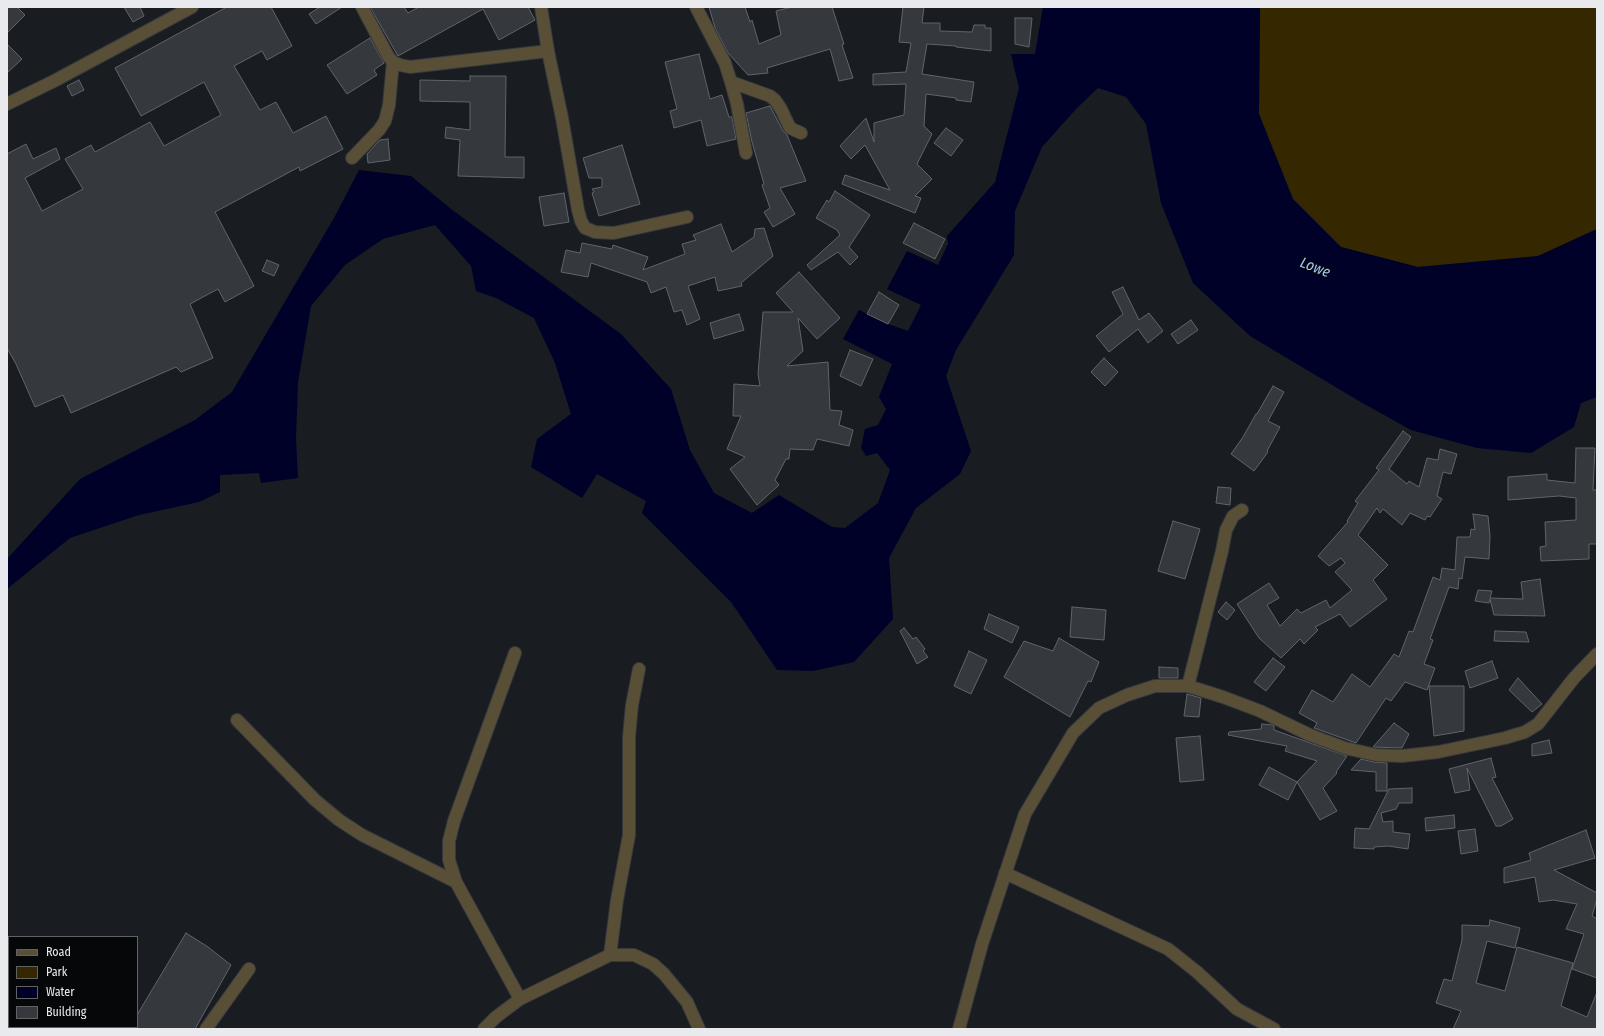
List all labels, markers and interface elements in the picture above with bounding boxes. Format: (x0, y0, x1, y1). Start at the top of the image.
water label: Lowe (1297, 254, 1333, 282)
legend (8, 936, 138, 1028)
text: Road (46, 945, 71, 959)
text: Park (46, 965, 67, 979)
text: Water (46, 985, 74, 999)
text: Building (46, 1005, 86, 1019)

